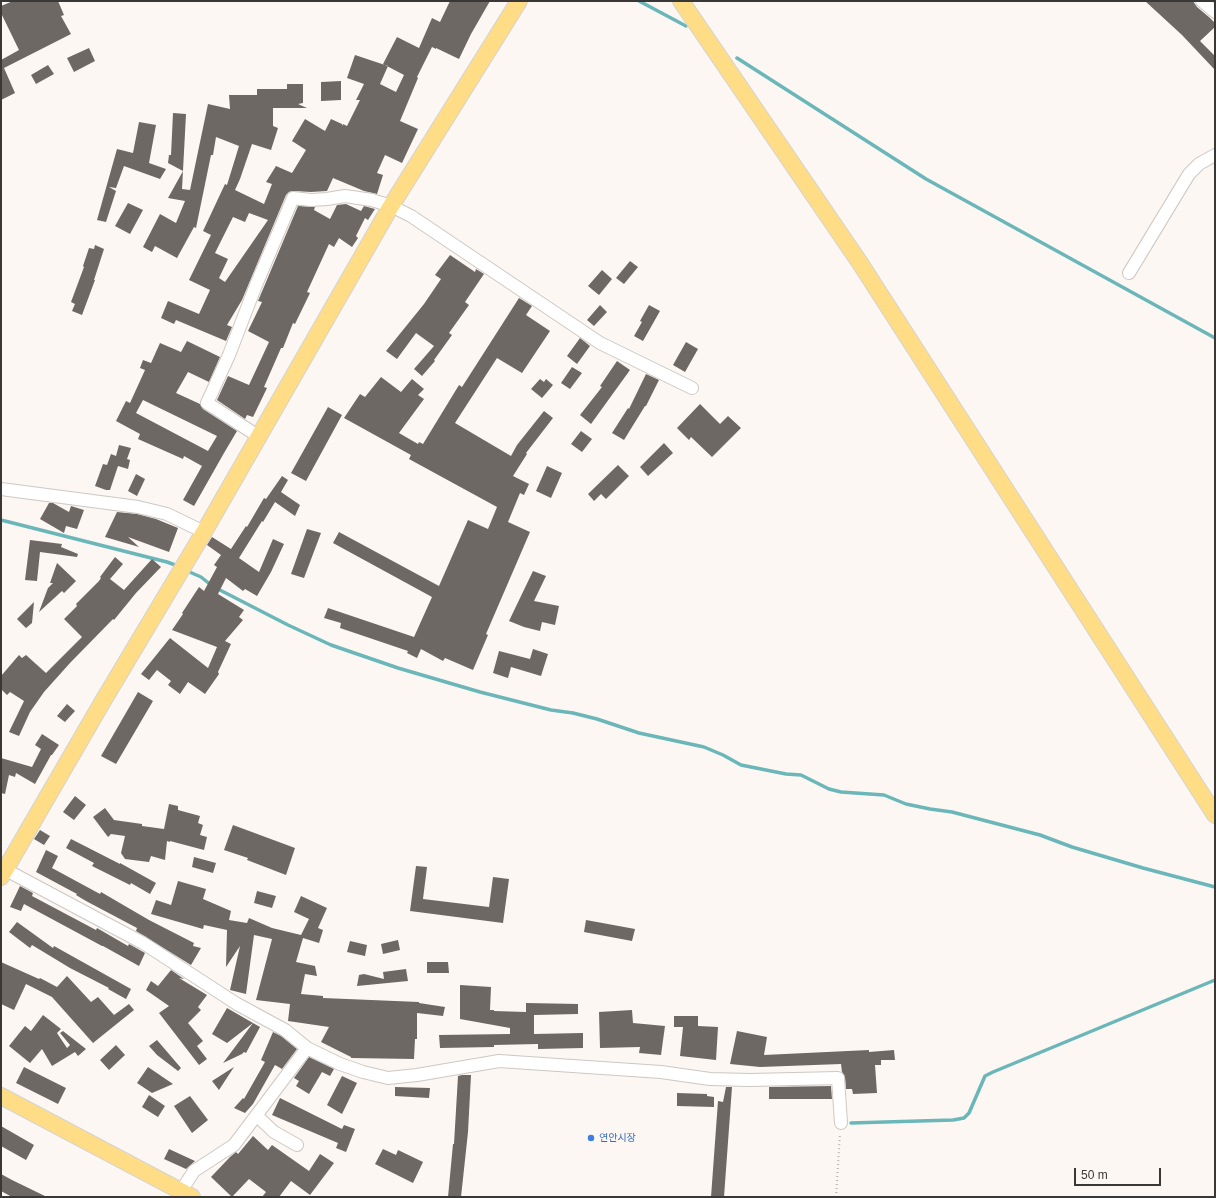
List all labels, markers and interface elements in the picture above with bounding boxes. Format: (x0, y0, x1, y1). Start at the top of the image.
place label: 연안시장 (599, 1132, 636, 1144)
marker: 연안시장 (586, 1133, 596, 1143)
scale bar (1076, 1160, 1163, 1186)
text: 50 m (1081, 1168, 1108, 1182)

